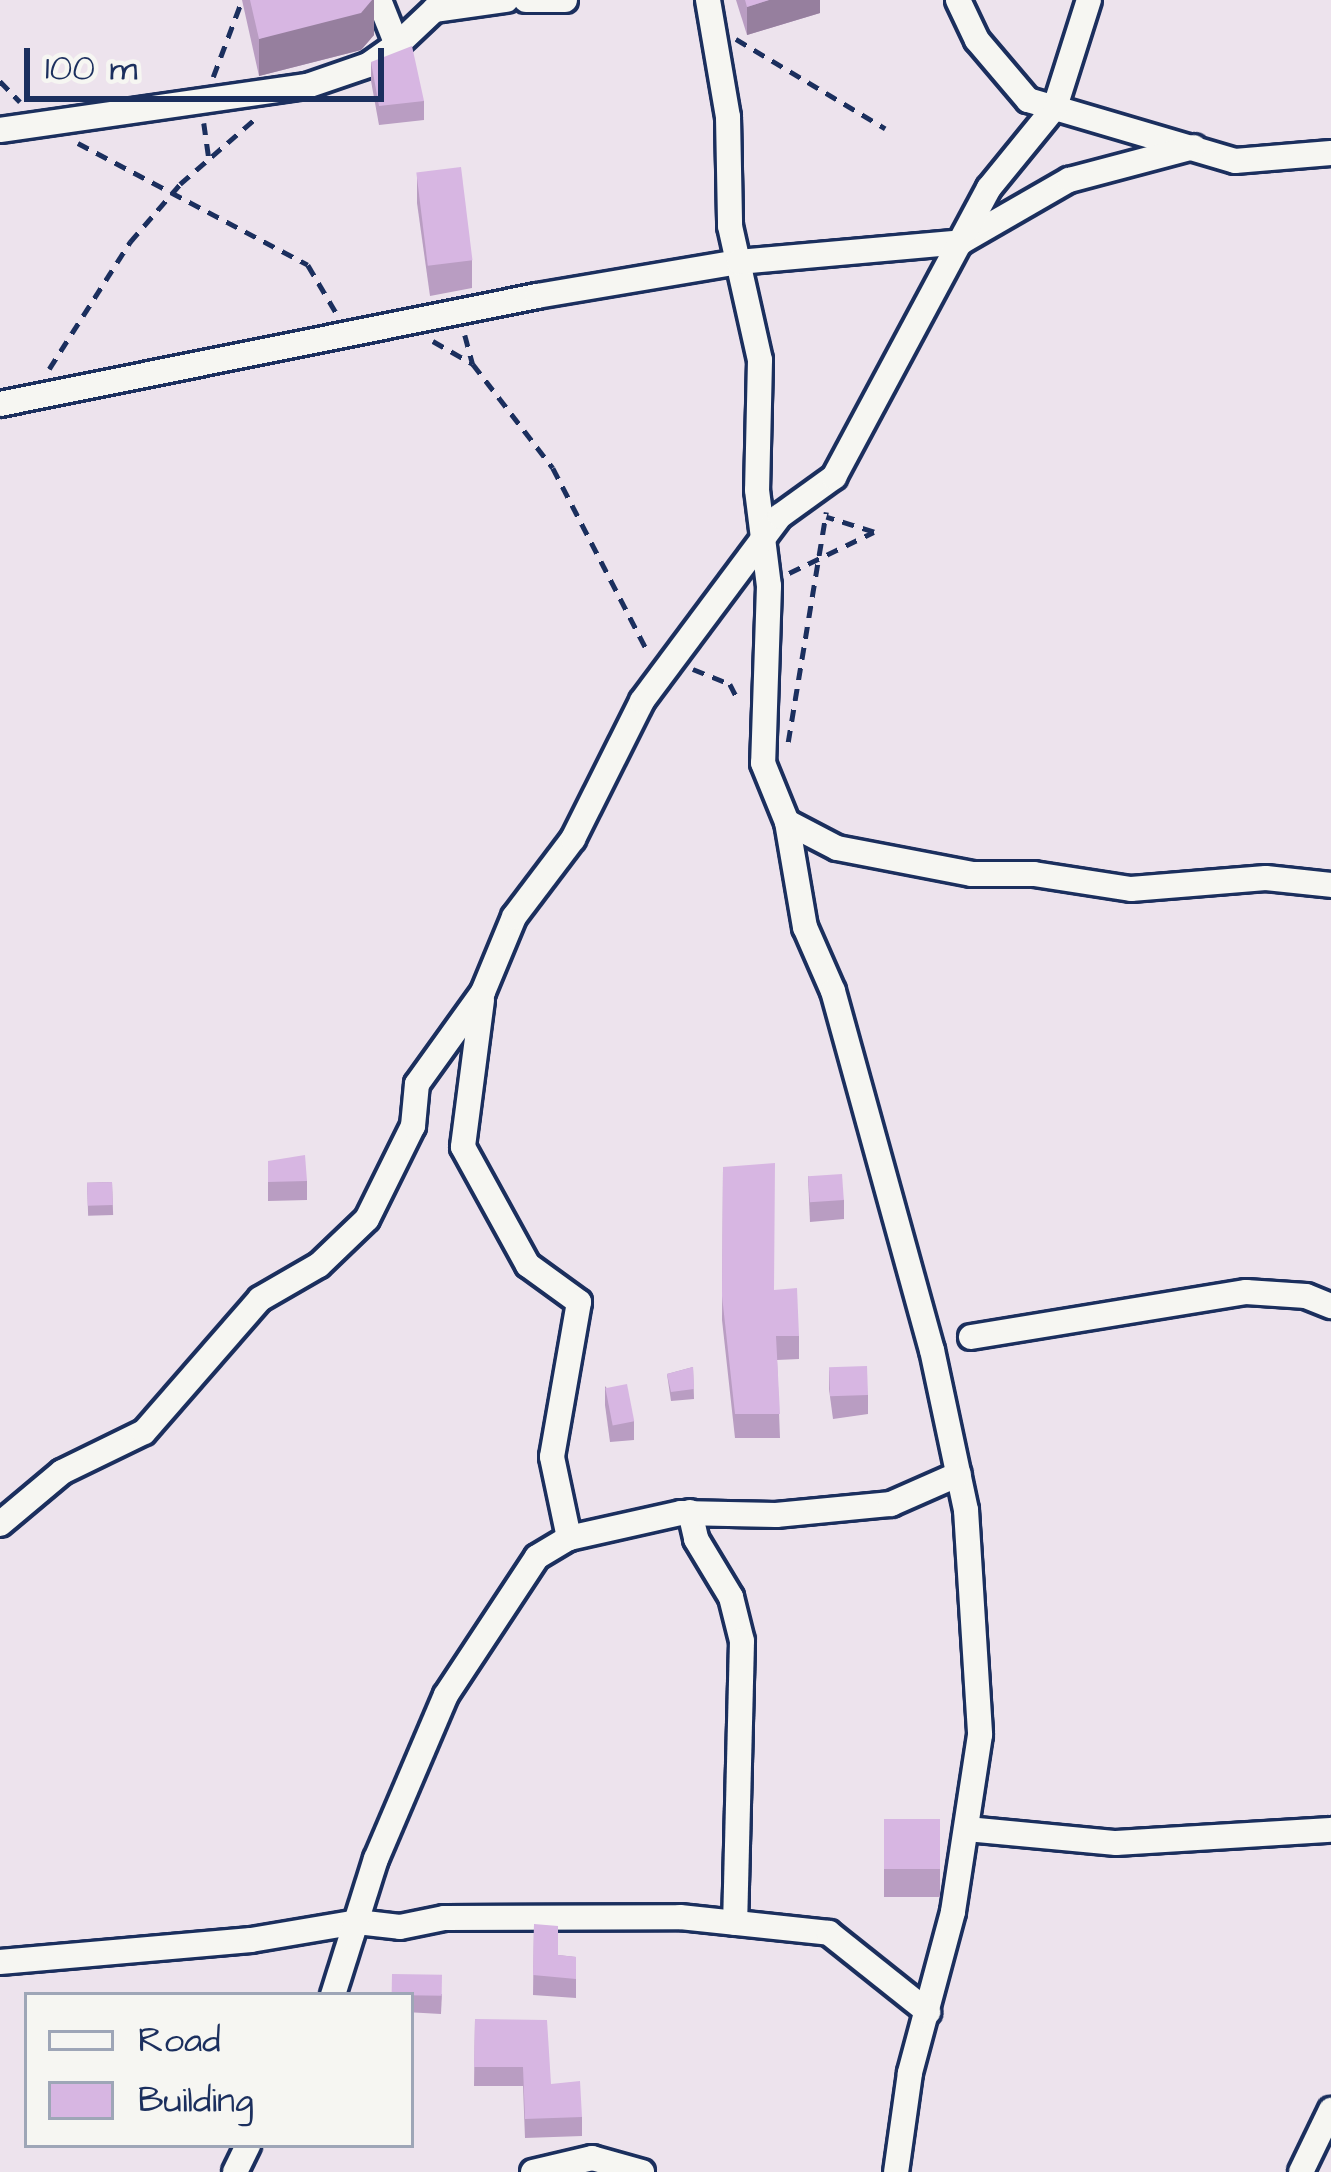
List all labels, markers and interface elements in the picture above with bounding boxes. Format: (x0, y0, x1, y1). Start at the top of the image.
scale bar (30, 24, 390, 98)
text: 100 m (45, 43, 137, 94)
legend (24, 1992, 414, 2148)
text: Road (138, 2015, 221, 2066)
text: Building (138, 2075, 253, 2126)

